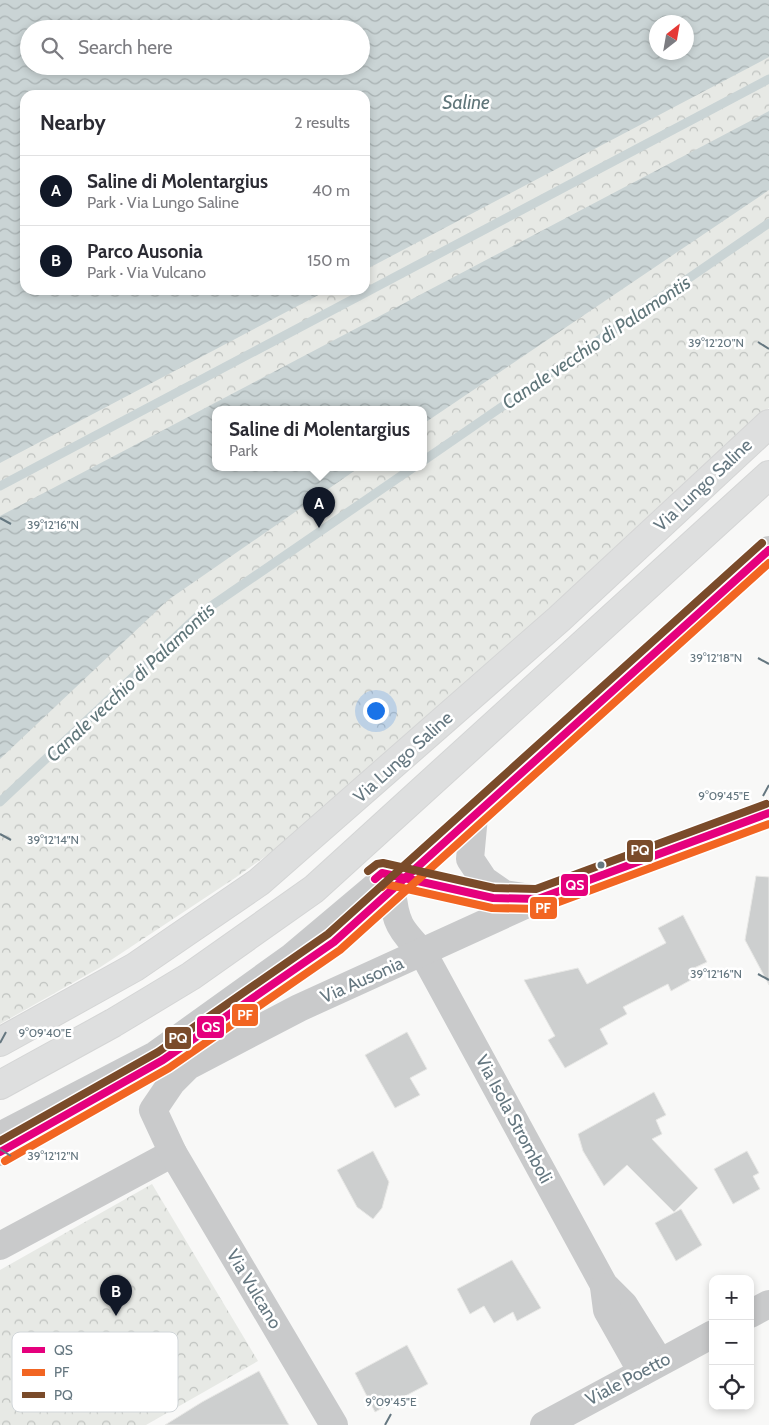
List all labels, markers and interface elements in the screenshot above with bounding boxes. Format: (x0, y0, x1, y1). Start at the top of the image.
north arrow (649, 15, 694, 60)
search box (20, 20, 370, 75)
icon: search (38, 34, 66, 62)
text: Search here (78, 36, 172, 59)
water label: Saline (442, 91, 490, 114)
text: Nearby (40, 110, 106, 135)
text: 2 results (294, 113, 350, 132)
text: Saline di Molentargius (87, 170, 268, 193)
text: A (51, 181, 61, 200)
text: 40 m (312, 181, 350, 200)
text: Park · Via Lungo Saline (87, 193, 239, 212)
text: Parco Ausonia (87, 240, 203, 263)
text: B (51, 251, 61, 270)
text: 150 m (307, 251, 350, 270)
text: Park · Via Vulcano (87, 263, 206, 282)
water label: Canale vecchio di Palamontis (498, 271, 695, 414)
text: 39°12'20"N (688, 335, 744, 350)
popup (212, 406, 427, 471)
text: Saline di Molentargius (229, 418, 410, 441)
street label: Via Lungo Saline (649, 434, 757, 536)
text: Park (229, 441, 258, 460)
pin: A (303, 487, 335, 528)
text: 39°12'16"N (27, 517, 79, 532)
water label: Canale vecchio di Palamontis (41, 598, 220, 767)
text: 39°12'18"N (690, 650, 742, 665)
your location (363, 698, 389, 724)
street label: Via Lungo Saline (349, 707, 457, 807)
text: 9°09'45"E (698, 788, 750, 803)
text: 39°12'14"N (27, 832, 79, 847)
line badge: PQ (626, 839, 654, 863)
text: PQ (631, 841, 650, 859)
unlabelled marker (596, 860, 606, 870)
line badge: QS (560, 873, 589, 897)
text: QS (566, 876, 584, 894)
line badge: PF (529, 896, 558, 920)
text: PF (535, 899, 551, 917)
street label: Via Ausonia (317, 952, 407, 1008)
text: 39°12'16"N (690, 966, 742, 981)
line badge: PF (231, 1003, 259, 1027)
text: PF (237, 1006, 253, 1024)
line badge: QS (196, 1015, 225, 1039)
text: QS (202, 1018, 220, 1036)
text: 9°09'40"E (18, 1025, 72, 1040)
line badge: PQ (164, 1026, 192, 1050)
text: PQ (169, 1029, 188, 1047)
street label: Via Isola Stromboli (471, 1051, 557, 1187)
text: 39°12'12"N (27, 1148, 79, 1163)
street label: Via Vulcano (222, 1245, 286, 1333)
pin: B (100, 1275, 132, 1316)
map controls (709, 1275, 754, 1410)
button: + (709, 1275, 754, 1320)
button: − (709, 1320, 754, 1365)
legend (12, 1332, 178, 1412)
text: QS (54, 1341, 73, 1359)
street label: Viale Poetto (582, 1347, 674, 1410)
text: PF (54, 1363, 70, 1381)
button: locate (709, 1365, 754, 1410)
text: PQ (54, 1386, 73, 1404)
text: 9°09'45"E (365, 1394, 417, 1409)

